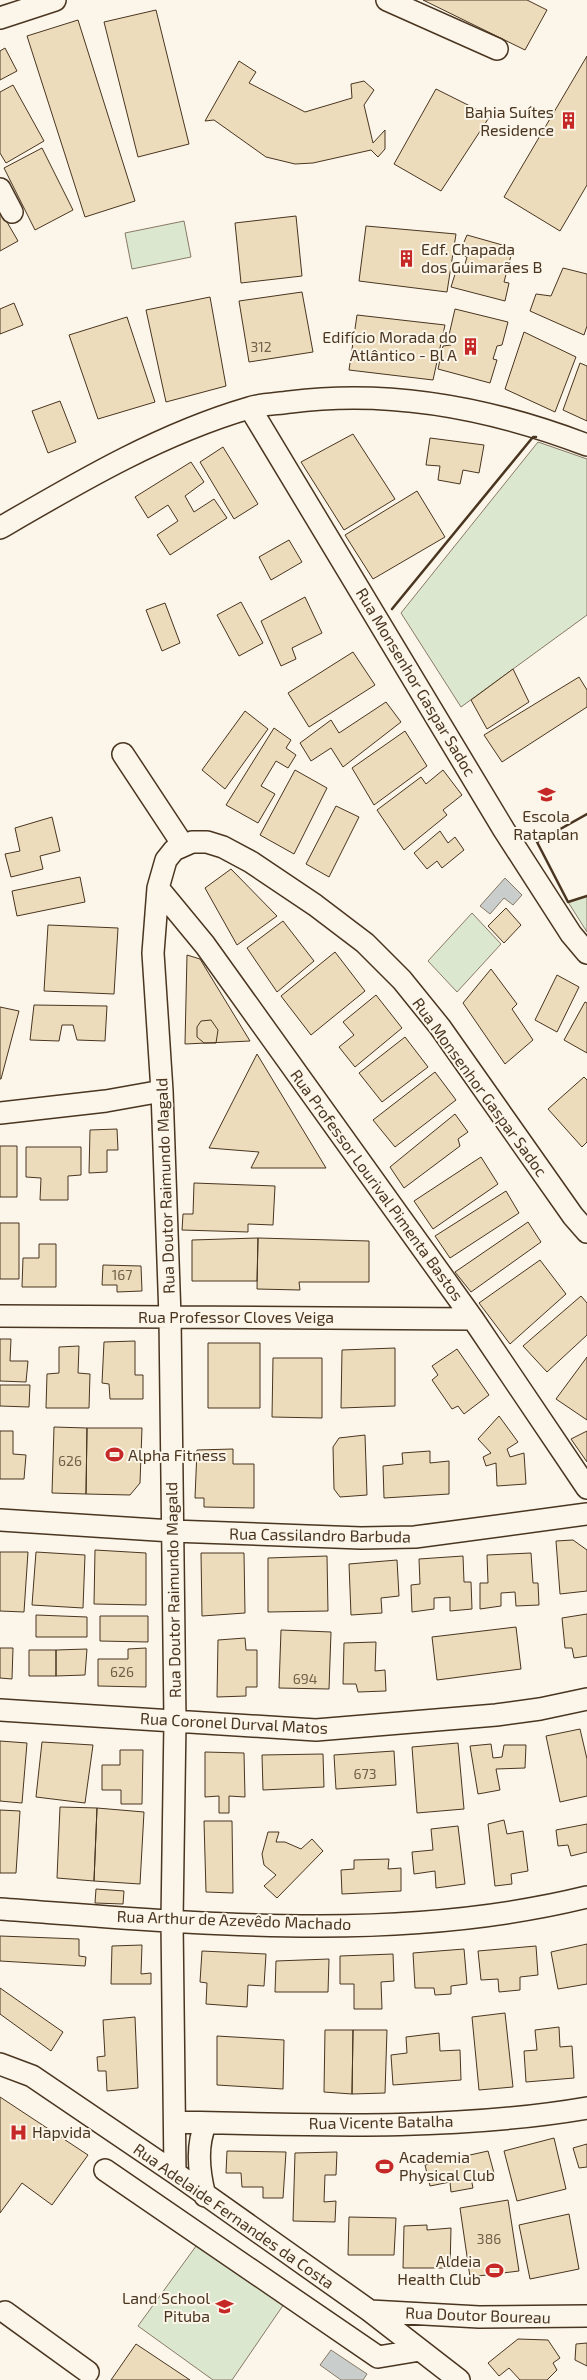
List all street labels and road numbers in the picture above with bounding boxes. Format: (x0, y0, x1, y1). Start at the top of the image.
street label: Rua Monsenhor Gaspar Sadoc (353, 584, 480, 780)
street label: Rua Monsenhor Gaspar Sadoc (409, 994, 552, 1180)
street label: Rua Professor Lourival Pimenta Bastos (287, 1065, 468, 1304)
street label: Rua Doutor Raimundo Magald (151, 1078, 178, 1294)
street label: Rua Professor Cloves Veiga (138, 1307, 334, 1326)
street label: Rua Doutor Raimundo Magald (161, 1482, 184, 1698)
street label: Rua Cassilandro Barbuda (229, 1523, 411, 1546)
street label: Rua Coronel Durval Matos (140, 1708, 328, 1737)
street label: Rua Arthur de Azevêdo Machado (116, 1906, 352, 1933)
street label: Rua Vicente Batalha (308, 2111, 454, 2132)
street label: Rua Adelaide Fernandes da Costa (130, 2139, 338, 2292)
street label: Rua Doutor Boureau (405, 2302, 551, 2327)

